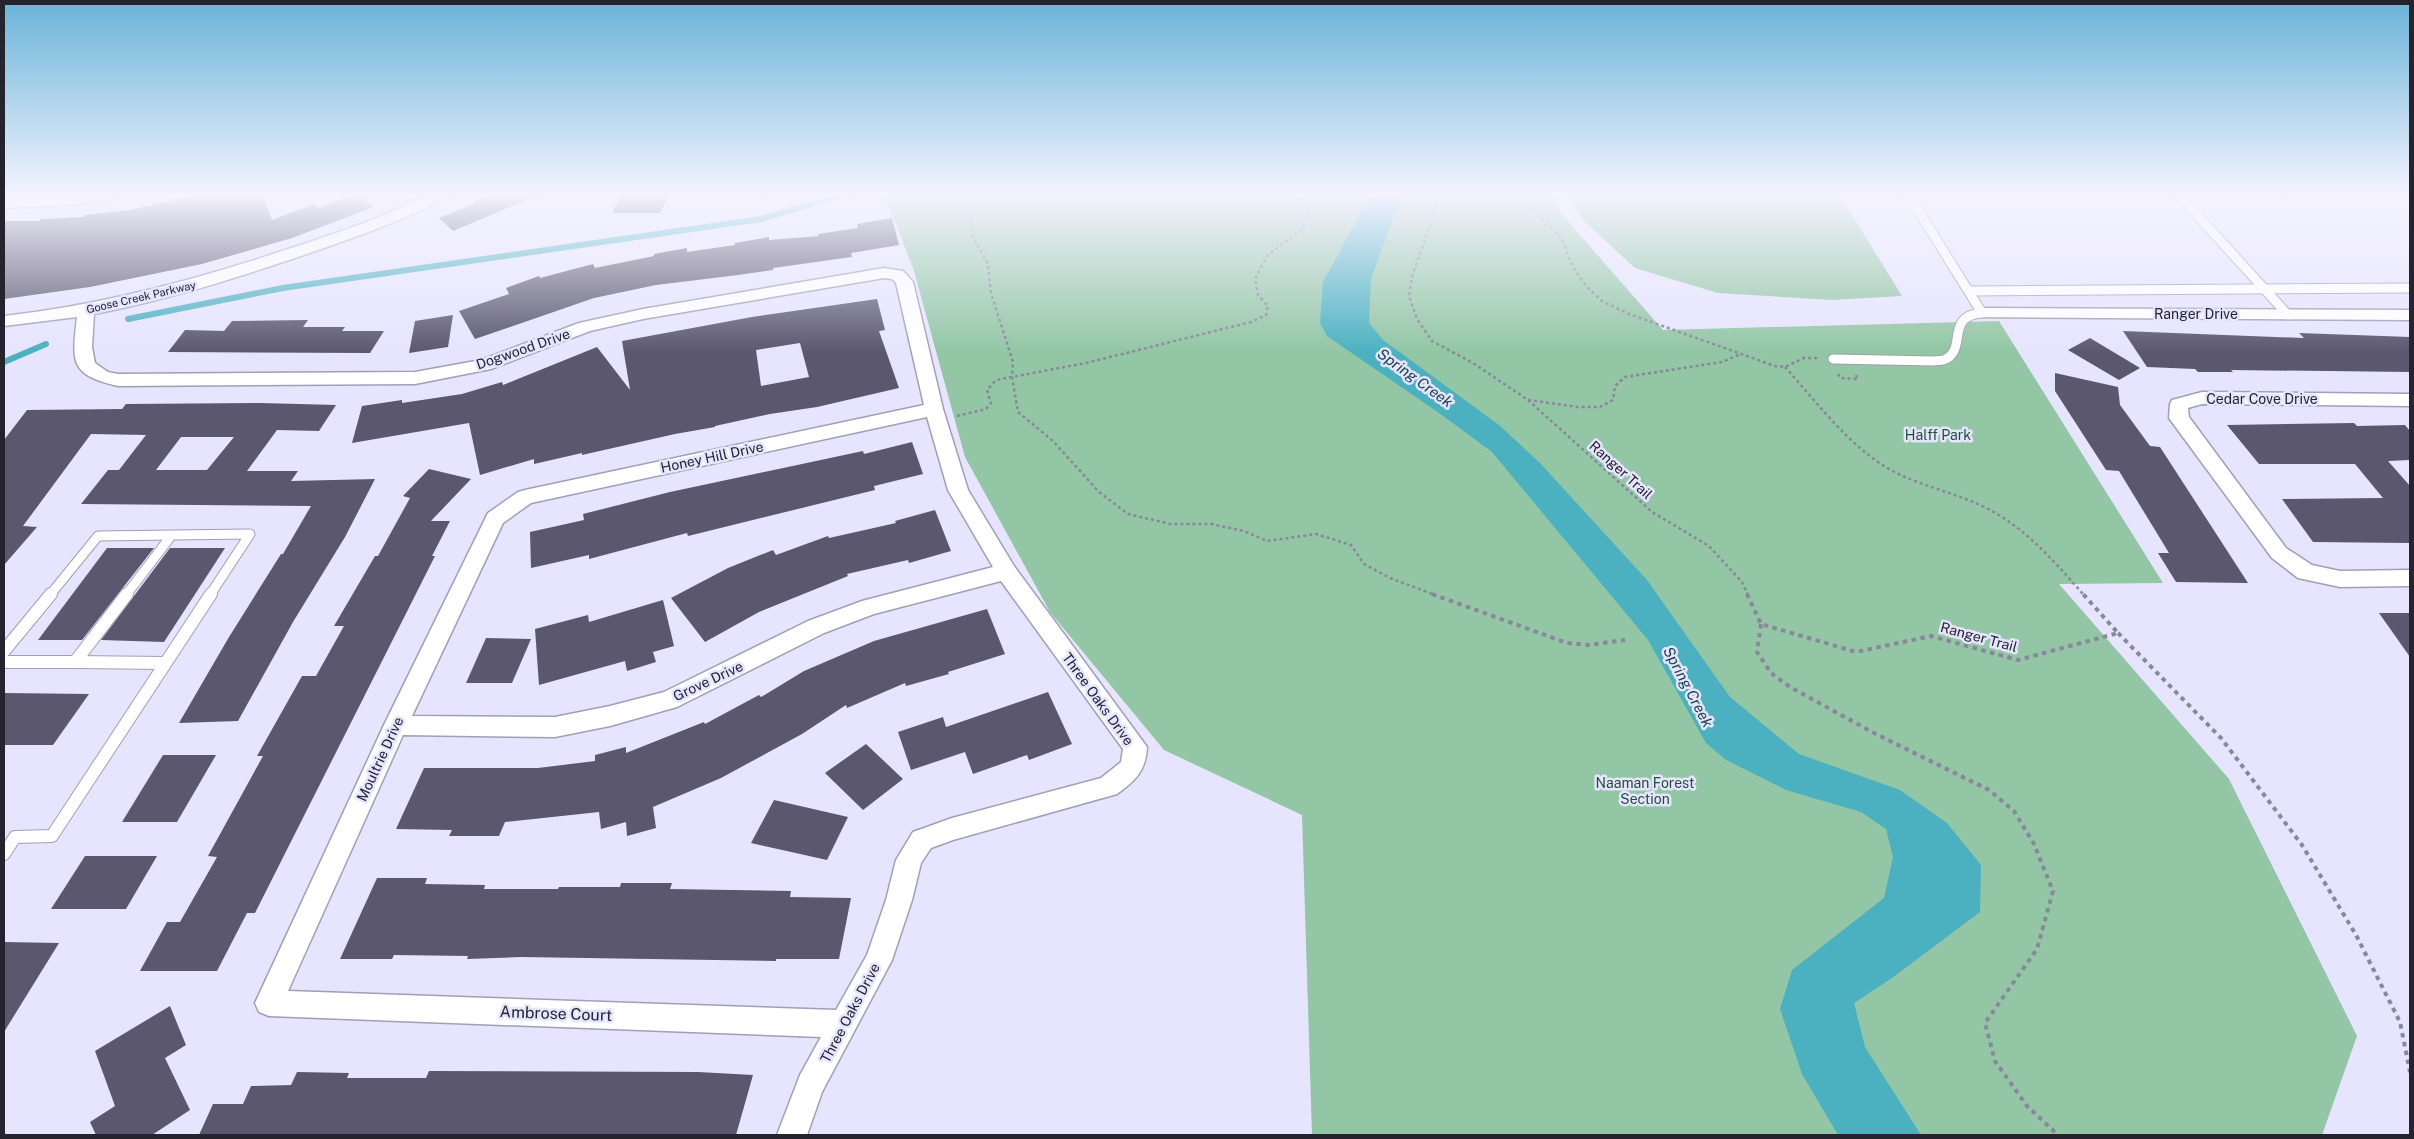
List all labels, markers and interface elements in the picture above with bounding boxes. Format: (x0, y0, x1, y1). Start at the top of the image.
street label: Goose Creek Parkway (85, 279, 197, 315)
street label: Ranger Drive (2154, 306, 2238, 322)
street label: Dogwood Drive (474, 325, 572, 373)
water label: Spring Creek (1374, 345, 1457, 411)
street label: Cedar Cove Drive (2206, 391, 2318, 407)
park label: Halff Park (1905, 427, 1971, 443)
street label: Honey Hill Drive (659, 438, 765, 476)
street label: Ranger Trail (1586, 438, 1656, 502)
street label: Ranger Trail (1939, 619, 2019, 655)
water label: Spring Creek (1660, 644, 1717, 731)
street label: Three Oaks Drive (1059, 650, 1137, 748)
street label: Grove Drive (671, 658, 745, 704)
street label: Moultrie Drive (353, 714, 407, 804)
park label: Naaman Forest Section (1596, 775, 1694, 807)
street label: Three Oaks Drive (817, 960, 883, 1066)
street label: Ambrose Court (499, 1002, 613, 1025)

